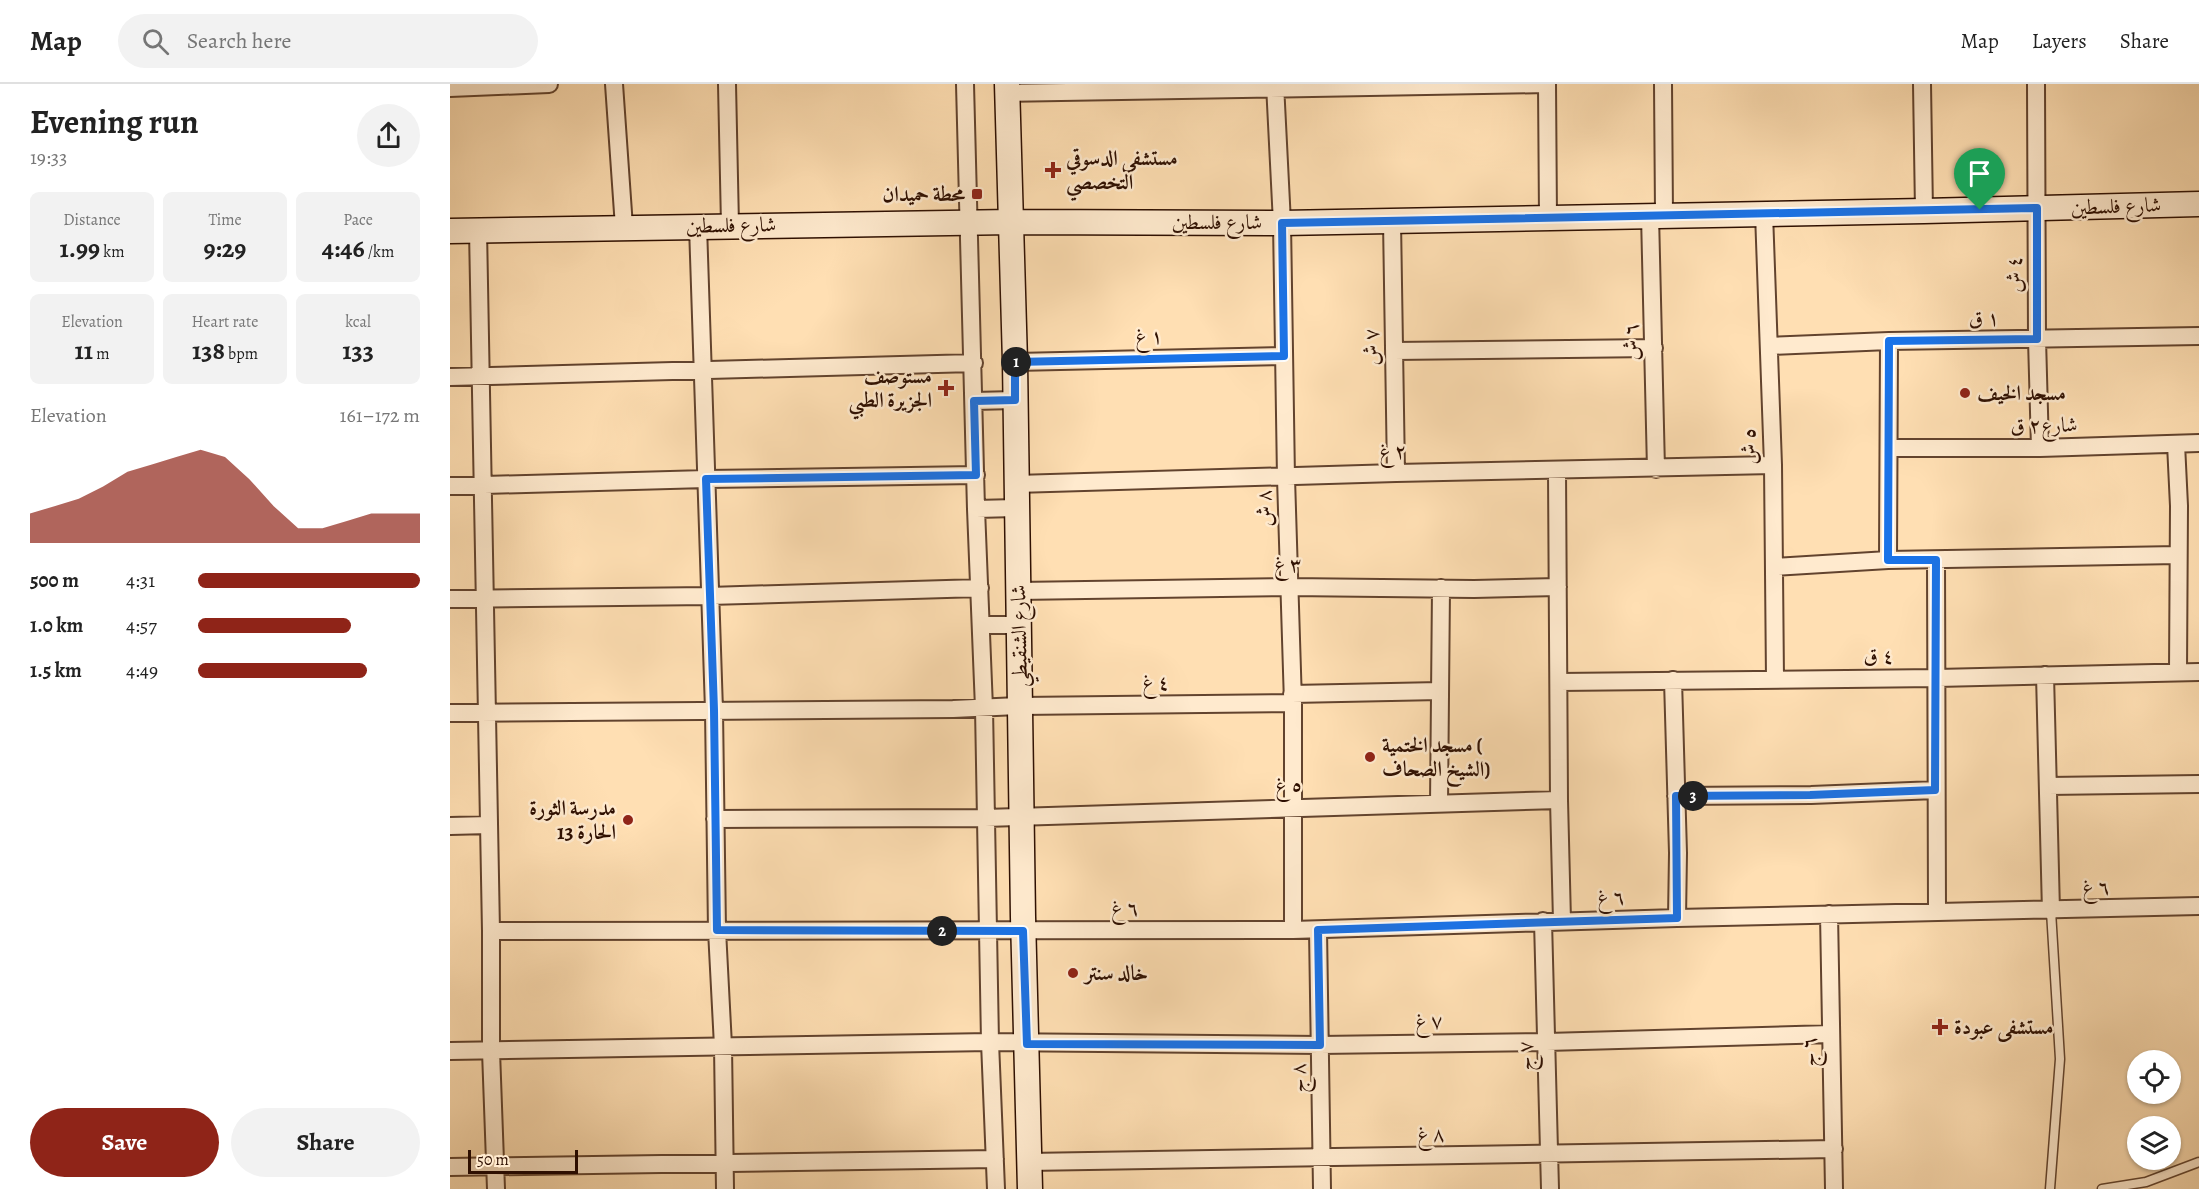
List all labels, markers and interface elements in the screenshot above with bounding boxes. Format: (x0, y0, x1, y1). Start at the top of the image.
search box (118, 14, 538, 68)
text: Map (30, 22, 82, 60)
icon: search (139, 25, 172, 58)
text: Search here (187, 26, 291, 56)
text: Map (1960, 27, 1999, 55)
text: Layers (2032, 27, 2087, 55)
text: Share (2120, 27, 2169, 55)
text: Evening run (30, 99, 199, 144)
button: share (357, 104, 420, 167)
text: 19:33 (30, 144, 67, 171)
place label: مستشفى الدسوقي التخصصي (1065, 144, 1178, 202)
pin (1954, 148, 2005, 210)
icon: arrive (1963, 157, 1996, 190)
marker: مستشفى الدسوقي التخصصي (1044, 161, 1062, 179)
place label: محطة حميدان (882, 180, 966, 208)
marker: محطة حميدان (970, 187, 984, 201)
street label: شارع فلسطين (2070, 190, 2162, 226)
street label: شارع فلسطين (1172, 208, 1262, 240)
text: Distance (63, 209, 121, 231)
text: Time (208, 209, 242, 231)
text: Pace (343, 209, 373, 231)
street label: شارع فلسطين (686, 210, 777, 244)
text: 1.99 (60, 231, 100, 266)
text: 9:29 (204, 231, 246, 266)
text: 4:46 (322, 231, 365, 266)
text: km (100, 241, 124, 263)
text: /km (365, 241, 394, 263)
street label: ٤ ش (2000, 255, 2028, 293)
street label: ١ ق (1968, 304, 2000, 332)
text: Elevation (61, 311, 123, 333)
text: Heart rate (192, 311, 258, 333)
text: kcal (345, 311, 371, 333)
street label: ١ غ (1135, 322, 1163, 354)
street label: ٦ ش (1617, 323, 1645, 361)
street label: ٧ ش (1357, 328, 1385, 366)
text: 11 (74, 333, 93, 368)
text: 138 (192, 333, 225, 368)
text: 133 (342, 333, 374, 368)
text: m (93, 343, 110, 365)
text: bpm (225, 343, 258, 365)
pin: 1 (1001, 347, 1031, 377)
text: 1 (1013, 351, 1019, 373)
place label: مستوصف الجزيرة الطبي (849, 362, 932, 420)
marker: مستوصف الجزيرة الطبي (937, 379, 955, 397)
place label: مسجد الخيف (1977, 379, 2066, 407)
marker: مسجد الخيف (1958, 386, 1972, 400)
text: Elevation (30, 402, 107, 429)
text: 161–172 m (340, 402, 420, 429)
street label: شارع٢ ق (2010, 410, 2078, 444)
street label: ٥ ش (1735, 427, 1763, 465)
street label: ٢ غ (1379, 437, 1408, 469)
street label: ٨ ش (1249, 489, 1279, 527)
street label: ٣ غ (1274, 550, 1302, 582)
text: 500 m (30, 567, 79, 594)
text: 4:31 (126, 567, 155, 594)
street label: شارع الشنقيطي (1004, 584, 1040, 688)
text: 1.0 km (30, 612, 83, 639)
text: 4:57 (126, 612, 157, 639)
street label: ٤ ق (1864, 642, 1894, 670)
text: 1.5 km (30, 657, 82, 684)
text: 4:49 (126, 657, 158, 684)
street label: ٤ غ (1142, 668, 1170, 700)
place label: مسجد الختمية ( الشيخ الصحاف) (1382, 731, 1491, 788)
marker: مسجد الختمية ( الشيخ الصحاف) (1363, 750, 1377, 764)
street label: ٥ غ (1275, 771, 1303, 803)
pin: 3 (1678, 781, 1708, 811)
text: 3 (1690, 785, 1696, 807)
place label: مدرسة الثورة الحارة 13 (529, 794, 616, 846)
marker: مدرسة الثورة الحارة 13 (621, 813, 635, 827)
street label: ٦ غ (2082, 873, 2111, 905)
street label: ٦ غ (1597, 883, 1626, 915)
street label: ٦ غ (1111, 894, 1139, 926)
pin: 2 (927, 916, 957, 946)
text: 2 (938, 920, 946, 942)
place label: خالد سنتر (1083, 959, 1148, 987)
marker: خالد سنتر (1066, 966, 1080, 980)
street label: ٧ غ (1415, 1007, 1443, 1039)
place label: مستشفى عبودة (1954, 1013, 2053, 1043)
marker: مستشفى عبودة (1931, 1018, 1949, 1036)
street label: ٦ ج (1795, 1036, 1828, 1067)
street label: ٧ ج (1511, 1040, 1544, 1071)
map controls (2127, 1050, 2181, 1170)
button: locate (2127, 1050, 2181, 1104)
street label: ٨ ج (1284, 1062, 1317, 1093)
button: Save (30, 1108, 219, 1177)
button: Share (231, 1108, 420, 1177)
button: layers (2127, 1116, 2181, 1170)
street label: ٨ غ (1417, 1120, 1445, 1152)
scale bar (468, 1147, 578, 1174)
text: 50 m (477, 1149, 509, 1171)

